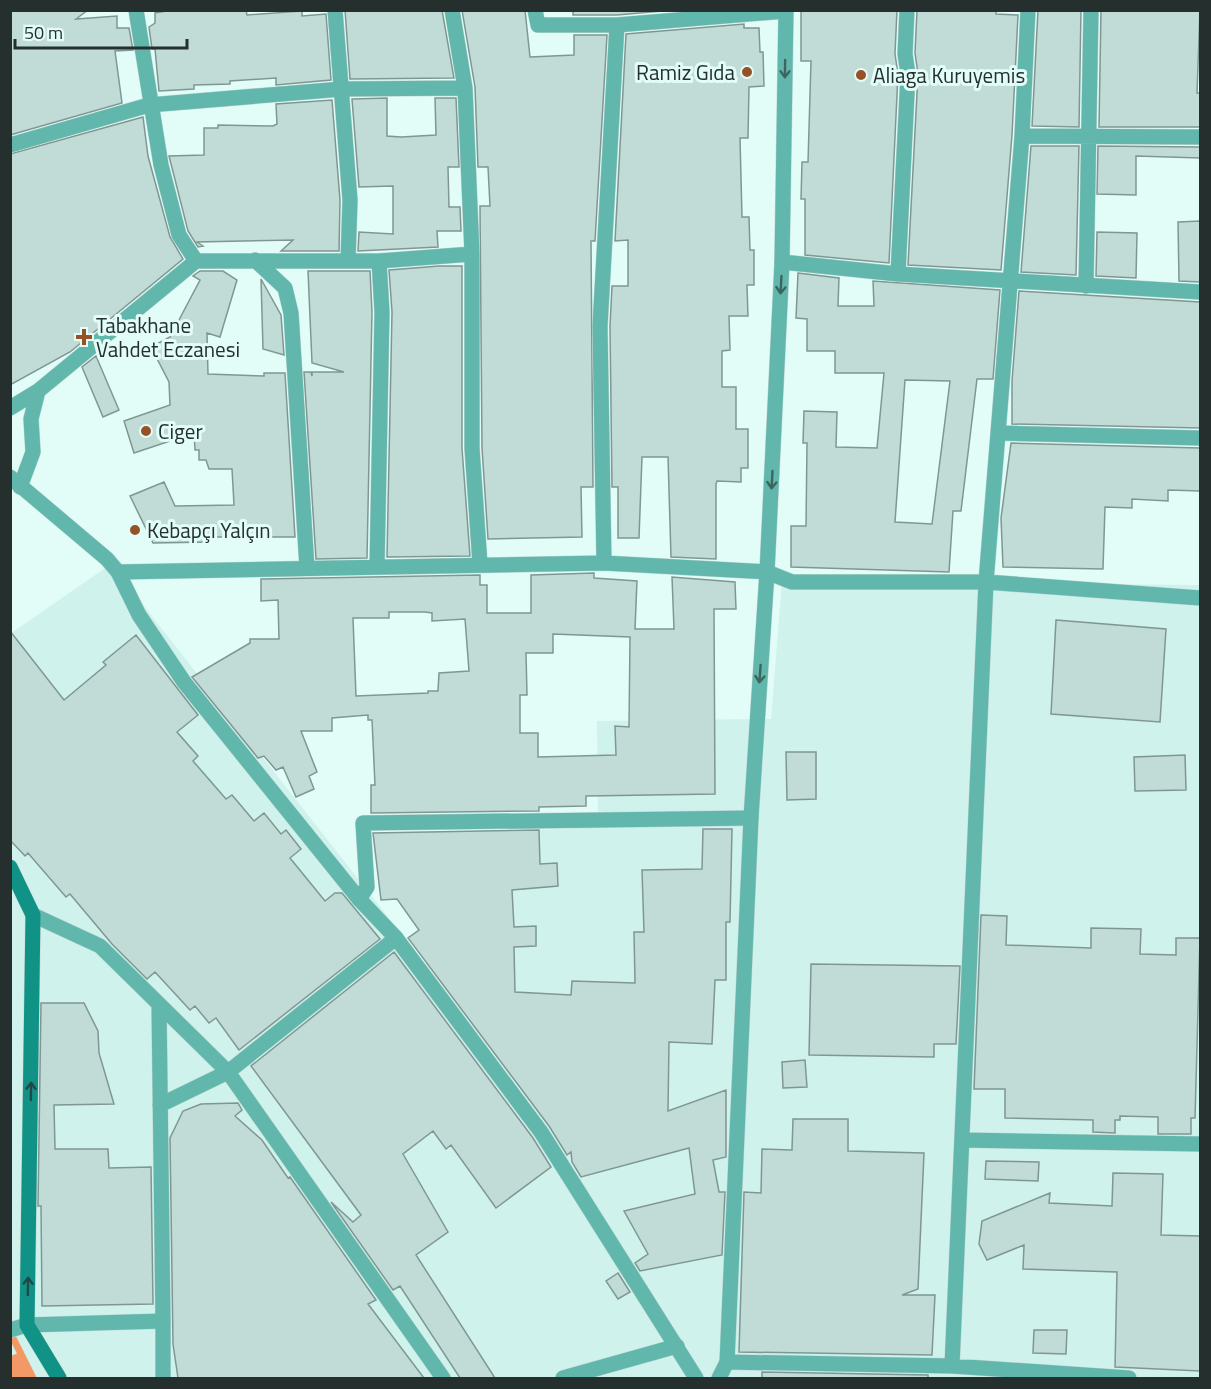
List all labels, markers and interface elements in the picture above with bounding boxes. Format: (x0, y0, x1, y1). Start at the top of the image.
scale bar (15, 12, 188, 50)
text: 50 m (24, 19, 63, 46)
place label: Ramiz Gıda (636, 56, 735, 88)
one-way arrow (779, 58, 791, 78)
place label: Aliaga Kuruyemis (873, 59, 1025, 91)
marker: Ramiz Gıda (740, 65, 754, 79)
marker: Aliaga Kuruyemis (854, 68, 868, 82)
one-way arrow (776, 274, 787, 294)
place label: Tabakhane Vahdet Eczanesi (96, 309, 240, 365)
marker: Tabakhane Vahdet Eczanesi (77, 330, 91, 344)
place label: Ciger (158, 415, 203, 447)
marker: Ciger (139, 424, 153, 438)
one-way arrow (766, 469, 777, 489)
place label: Kebapçı Yalçın (147, 514, 271, 546)
marker: Kebapçı Yalçın (128, 523, 142, 537)
one-way arrow (755, 664, 766, 684)
one-way arrow (26, 1082, 37, 1102)
one-way arrow (22, 1277, 34, 1297)

